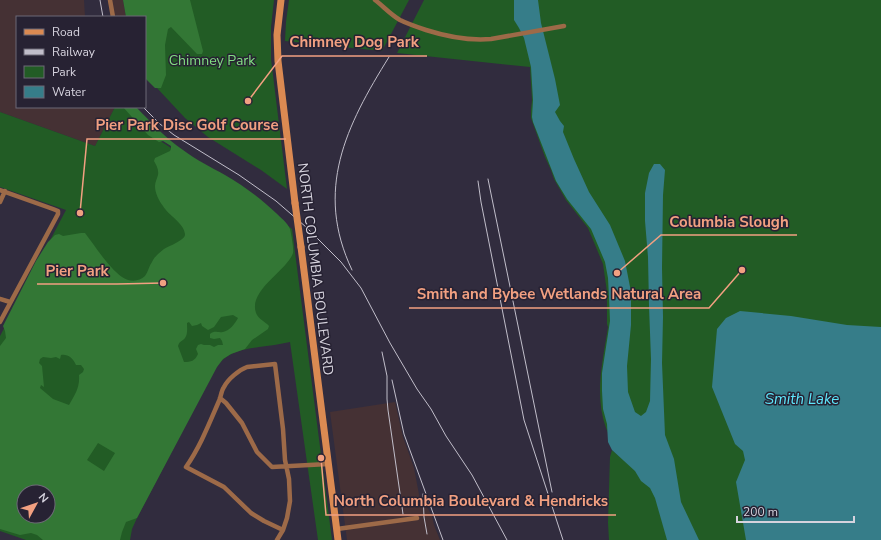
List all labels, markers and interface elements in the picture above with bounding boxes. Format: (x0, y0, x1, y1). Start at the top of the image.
legend (16, 16, 146, 108)
text: Road (52, 24, 80, 40)
callout: Chimney Dog Park (282, 29, 427, 56)
text: Chimney Dog Park (289, 32, 420, 52)
text: Railway (52, 44, 96, 60)
park label: Chimney Park (169, 51, 256, 70)
text: Park (52, 64, 77, 80)
text: Water (52, 84, 86, 100)
callout: Pier Park Disc Golf Course (87, 112, 286, 139)
text: Pier Park Disc Golf Course (95, 115, 279, 135)
street label: NORTH COLUMBIA BOULEVARD (293, 162, 338, 376)
callout: Columbia Slough (661, 208, 797, 235)
text: Columbia Slough (669, 212, 789, 232)
callout: Pier Park (37, 257, 117, 284)
text: Pier Park (45, 261, 110, 281)
callout: Smith and Bybee Wetlands Natural Area (409, 281, 709, 308)
text: Smith and Bybee Wetlands Natural Area (417, 284, 701, 304)
water label: Smith Lake (765, 389, 839, 409)
north arrow (16, 484, 56, 524)
callout: North Columbia Boulevard & Hendricks (326, 488, 616, 515)
text: N (35, 490, 52, 506)
text: North Columbia Boulevard & Hendricks (334, 491, 608, 511)
scale bar (737, 498, 854, 524)
text: 200 m (743, 504, 778, 520)

